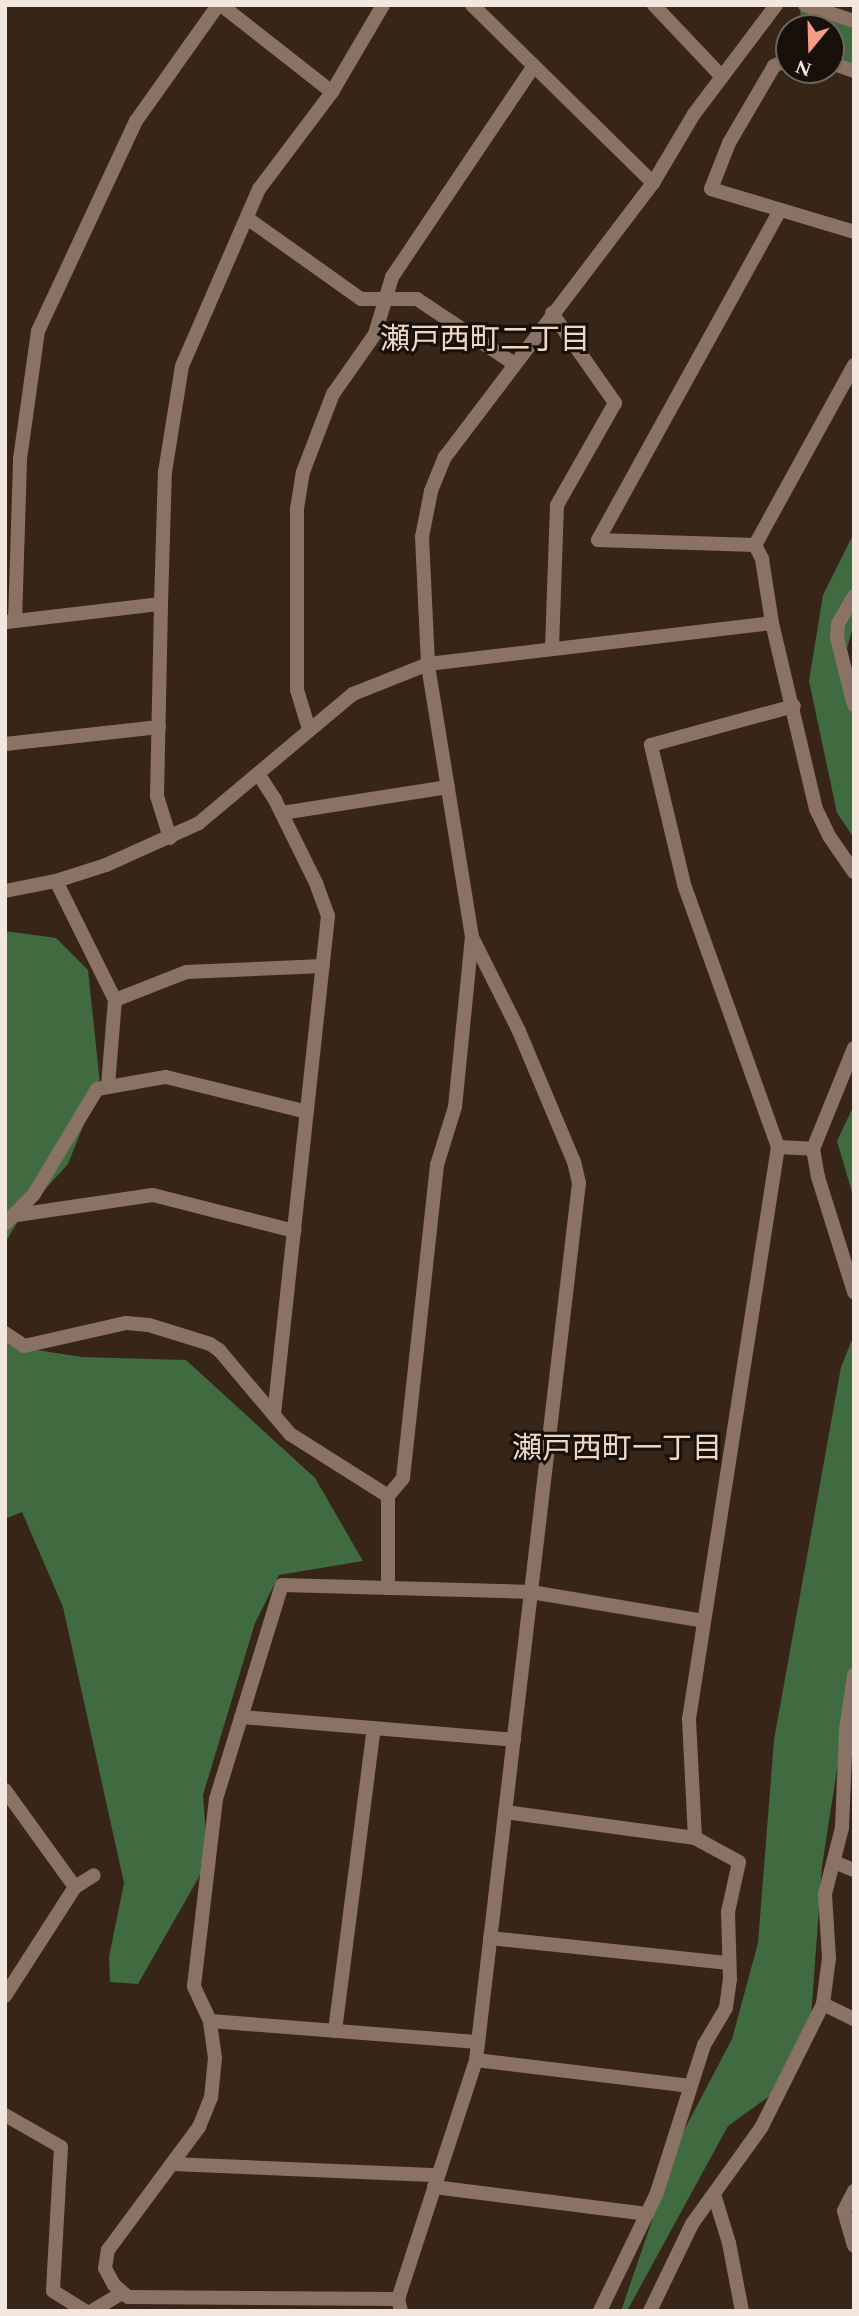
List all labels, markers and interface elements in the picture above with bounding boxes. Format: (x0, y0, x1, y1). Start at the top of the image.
north arrow (775, 14, 845, 84)
text: N (792, 51, 816, 84)
district label: 瀬戸西町二丁目 (380, 322, 590, 358)
district label: 瀬戸西町一丁目 (512, 1431, 722, 1467)

